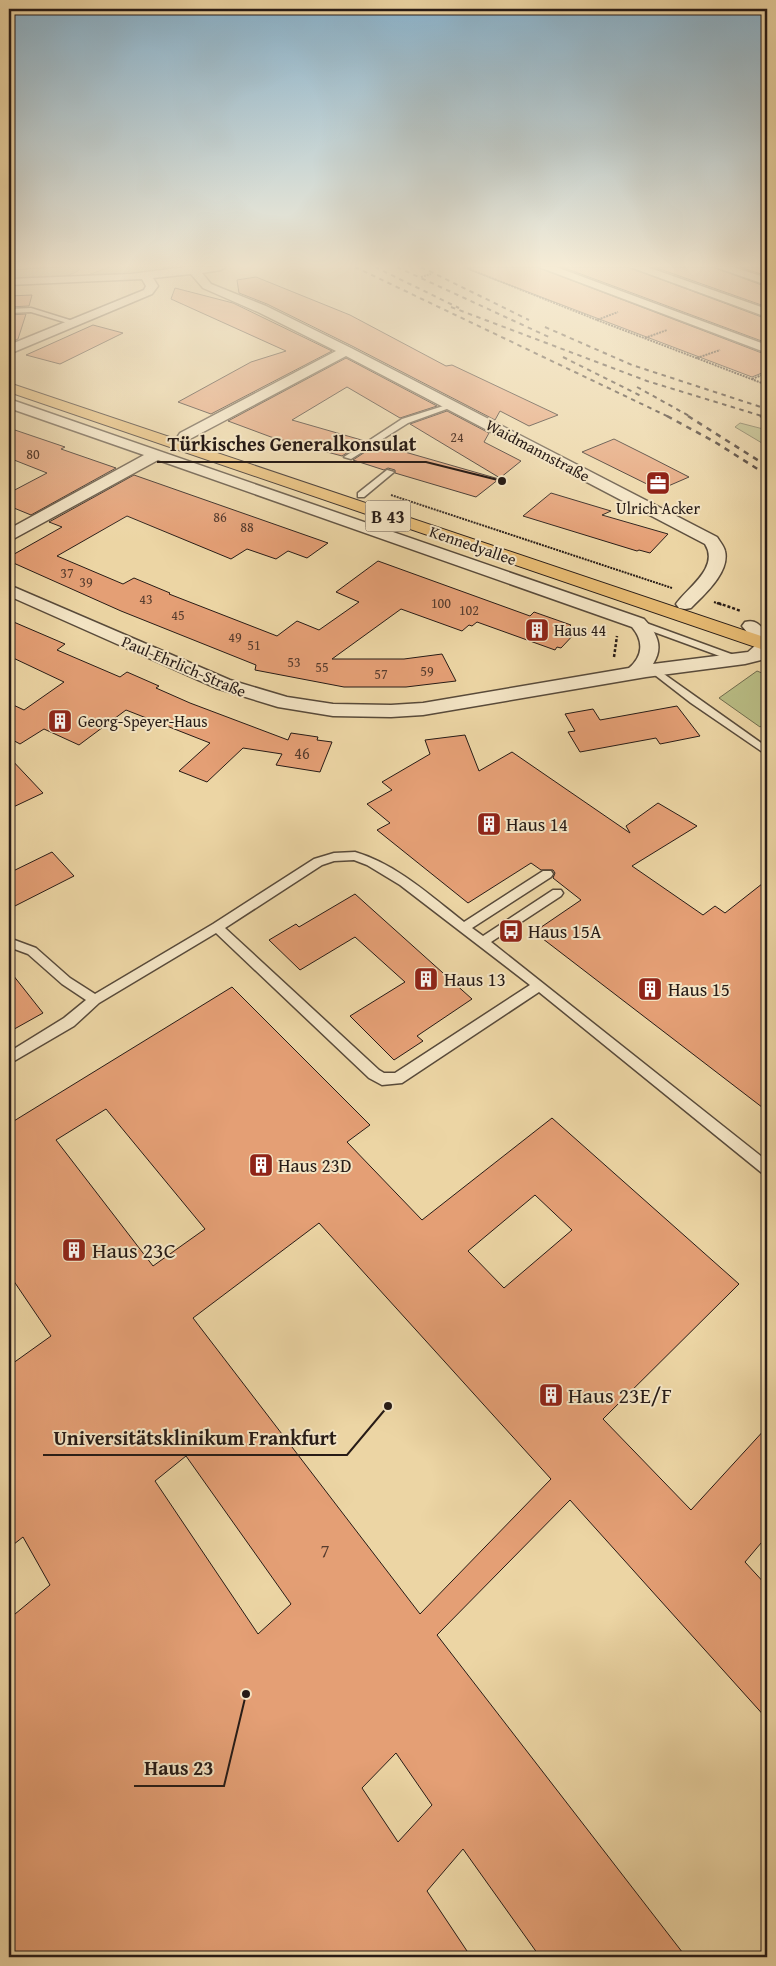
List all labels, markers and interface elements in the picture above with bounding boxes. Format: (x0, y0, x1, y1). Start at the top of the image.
street label: Waidmannstraße (482, 412, 594, 488)
callout: Türkisches Generalkonsulat (157, 427, 426, 462)
house number: 24 (450, 427, 464, 447)
text: Türkisches Generalkonsulat (168, 429, 417, 458)
house number: 80 (26, 444, 40, 464)
office icon: Ulrich Acker (645, 470, 671, 496)
place label: Ulrich Acker (616, 496, 700, 520)
road number: B 43 (366, 501, 410, 532)
house number: 86 (213, 507, 227, 527)
house number: 88 (240, 517, 254, 537)
street label: Kennedyallee (426, 519, 520, 571)
house number: 37 (60, 563, 74, 583)
house number: 39 (79, 572, 93, 592)
house number: 43 (139, 589, 153, 609)
house number: 100 (431, 593, 451, 613)
house number: 102 (459, 600, 479, 620)
house number: 45 (171, 605, 185, 625)
building icon: Haus 44 (524, 617, 550, 643)
place label: Haus 44 (554, 618, 606, 642)
house number: 49 (228, 627, 242, 647)
street label: Paul-Ehrlich-Straße (118, 629, 250, 703)
house number: 51 (247, 635, 261, 655)
house number: 53 (287, 652, 301, 672)
house number: 55 (315, 657, 329, 677)
house number: 59 (420, 661, 434, 681)
house number: 57 (374, 664, 388, 684)
building icon: Georg-Speyer-Haus (47, 708, 73, 734)
place label: Georg-Speyer-Haus (78, 709, 208, 733)
house number: 46 (294, 741, 310, 765)
place label: Haus 14 (506, 810, 568, 838)
building icon: Haus 14 (476, 811, 502, 837)
place label: Haus 15A (528, 917, 602, 945)
bus stop icon: Haus 15A (498, 918, 524, 944)
place label: Haus 13 (444, 965, 506, 993)
building icon: Haus 13 (413, 966, 439, 992)
place label: Haus 15 (668, 975, 730, 1003)
building icon: Haus 15 (637, 976, 663, 1002)
place label: Haus 23D (278, 1151, 351, 1179)
building icon: Haus 23D (248, 1152, 274, 1178)
place label: Haus 23C (92, 1234, 176, 1266)
building icon: Haus 23C (61, 1237, 87, 1263)
place label: Haus 23E/F (568, 1379, 672, 1411)
building icon: Haus 23E/F (538, 1382, 564, 1408)
callout: Universitätsklinikum Frankfurt (43, 1420, 347, 1455)
text: Universitätsklinikum Frankfurt (53, 1423, 337, 1452)
house number: 7 (320, 1536, 330, 1564)
callout: Haus 23 (134, 1751, 224, 1786)
text: Haus 23 (144, 1753, 214, 1782)

